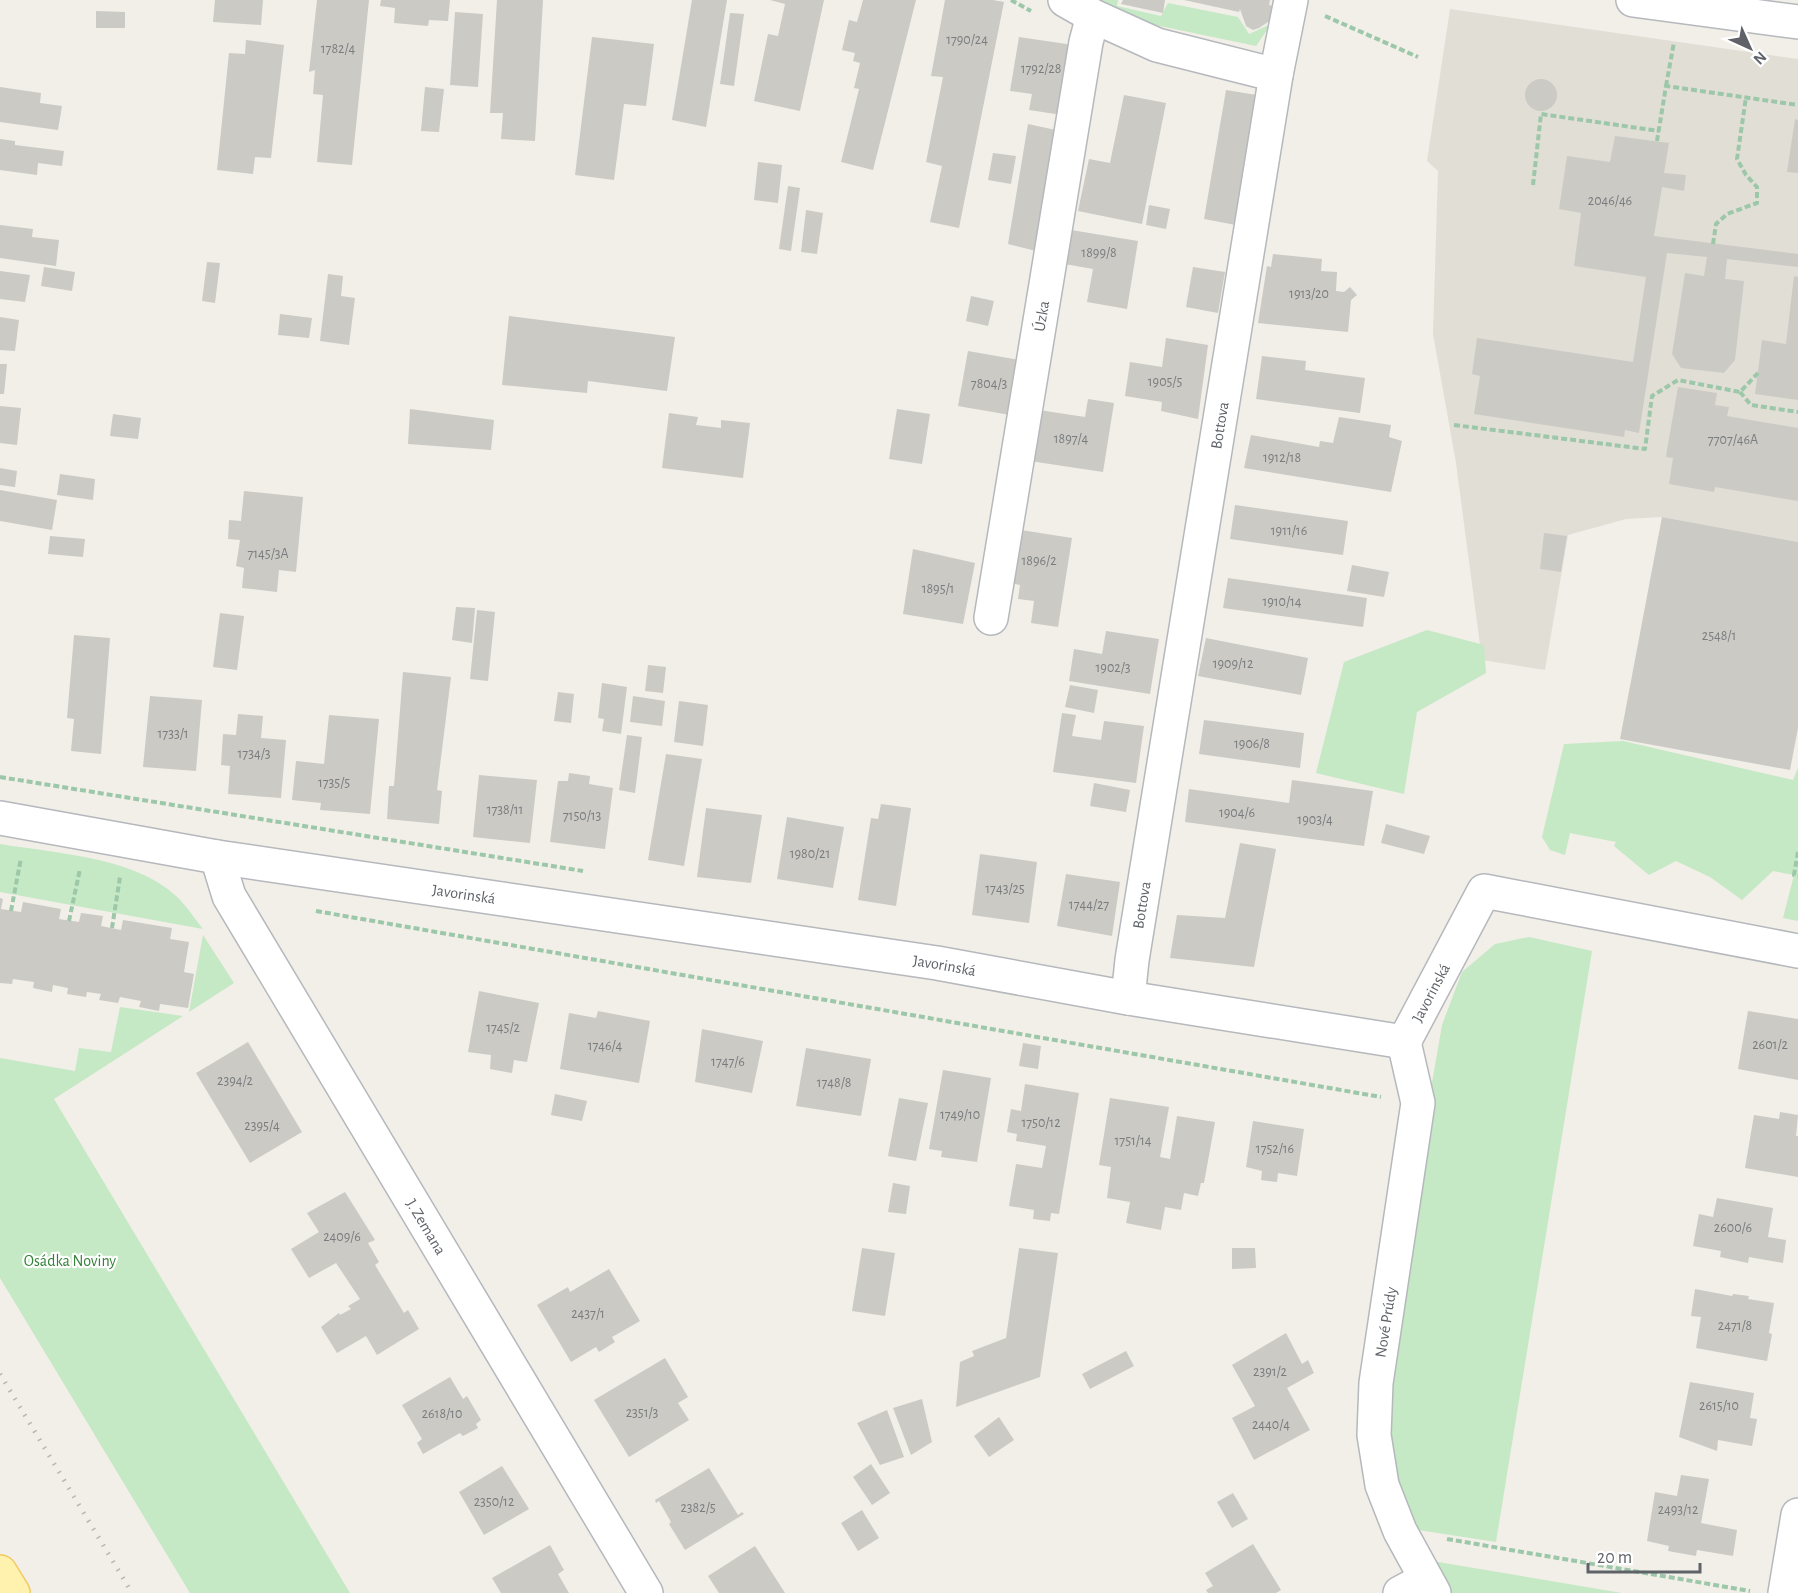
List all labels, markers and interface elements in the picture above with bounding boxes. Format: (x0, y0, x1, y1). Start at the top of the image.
north arrow (1720, 18, 1780, 78)
house number: 1790/24 (946, 33, 988, 47)
house number: 1782/4 (321, 42, 355, 56)
text: N (1750, 48, 1769, 67)
house number: 1792/28 (1021, 62, 1061, 76)
house number: 2046/46 (1588, 194, 1632, 208)
house number: 1899/8 (1081, 246, 1117, 260)
house number: 1913/20 (1289, 287, 1329, 301)
street label: Úzka (1029, 300, 1052, 333)
house number: 1905/5 (1148, 375, 1182, 389)
house number: 7804/3 (971, 377, 1007, 391)
street label: Bottova (1208, 400, 1232, 450)
house number: 1897/4 (1054, 432, 1089, 446)
house number: 7707/46A (1708, 433, 1758, 447)
house number: 1912/18 (1263, 451, 1301, 465)
house number: 1911/16 (1271, 524, 1307, 538)
house number: 7145/3A (247, 547, 289, 561)
house number: 1896/2 (1022, 554, 1057, 568)
house number: 1895/1 (922, 582, 954, 596)
house number: 1910/14 (1262, 595, 1302, 609)
house number: 2548/1 (1702, 629, 1736, 643)
house number: 1909/12 (1213, 657, 1253, 671)
house number: 1902/3 (1096, 661, 1131, 675)
house number: 1733/1 (157, 727, 189, 741)
house number: 1906/8 (1234, 737, 1270, 751)
house number: 1734/3 (238, 747, 271, 761)
house number: 1735/5 (318, 776, 350, 790)
house number: 1738/11 (487, 803, 523, 817)
house number: 1904/6 (1219, 806, 1255, 820)
house number: 7150/13 (563, 809, 601, 823)
house number: 1903/4 (1297, 813, 1333, 827)
house number: 1980/21 (790, 847, 830, 861)
street label: Bottova (1130, 880, 1154, 930)
street label: Javorinská (431, 882, 496, 907)
house number: 1743/25 (985, 882, 1025, 896)
house number: 1744/27 (1069, 898, 1109, 912)
street label: Javorinská (912, 953, 977, 979)
street label: Javorinská (1409, 961, 1453, 1025)
house number: 1745/2 (486, 1021, 520, 1035)
house number: 2601/2 (1752, 1038, 1788, 1052)
house number: 1746/4 (588, 1039, 623, 1053)
house number: 1747/6 (711, 1055, 745, 1069)
house number: 2394/2 (217, 1074, 253, 1088)
house number: 1748/8 (817, 1076, 851, 1090)
house number: 1749/10 (940, 1108, 980, 1122)
house number: 1750/12 (1021, 1116, 1061, 1130)
house number: 2395/4 (244, 1119, 280, 1133)
house number: 1751/14 (1115, 1134, 1152, 1148)
house number: 1752/16 (1256, 1142, 1294, 1156)
street label: J. Zemana (403, 1196, 449, 1258)
house number: 2600/6 (1714, 1221, 1752, 1235)
house number: 2409/6 (323, 1230, 361, 1244)
park label: Osádka Noviny (24, 1253, 116, 1270)
street label: Nové Prúdy (1373, 1286, 1400, 1359)
house number: 2437/1 (571, 1307, 605, 1321)
house number: 2471/8 (1718, 1319, 1752, 1333)
house number: 2391/2 (1253, 1365, 1287, 1379)
house number: 2615/10 (1699, 1399, 1739, 1413)
house number: 2351/3 (626, 1406, 659, 1420)
house number: 2618/10 (422, 1407, 462, 1421)
house number: 2440/4 (1252, 1418, 1290, 1432)
house number: 2350/12 (474, 1495, 514, 1509)
house number: 2382/5 (680, 1501, 716, 1515)
house number: 2493/12 (1658, 1503, 1698, 1517)
scale bar (1588, 1536, 1700, 1574)
text: 20 m (1597, 1549, 1632, 1567)

